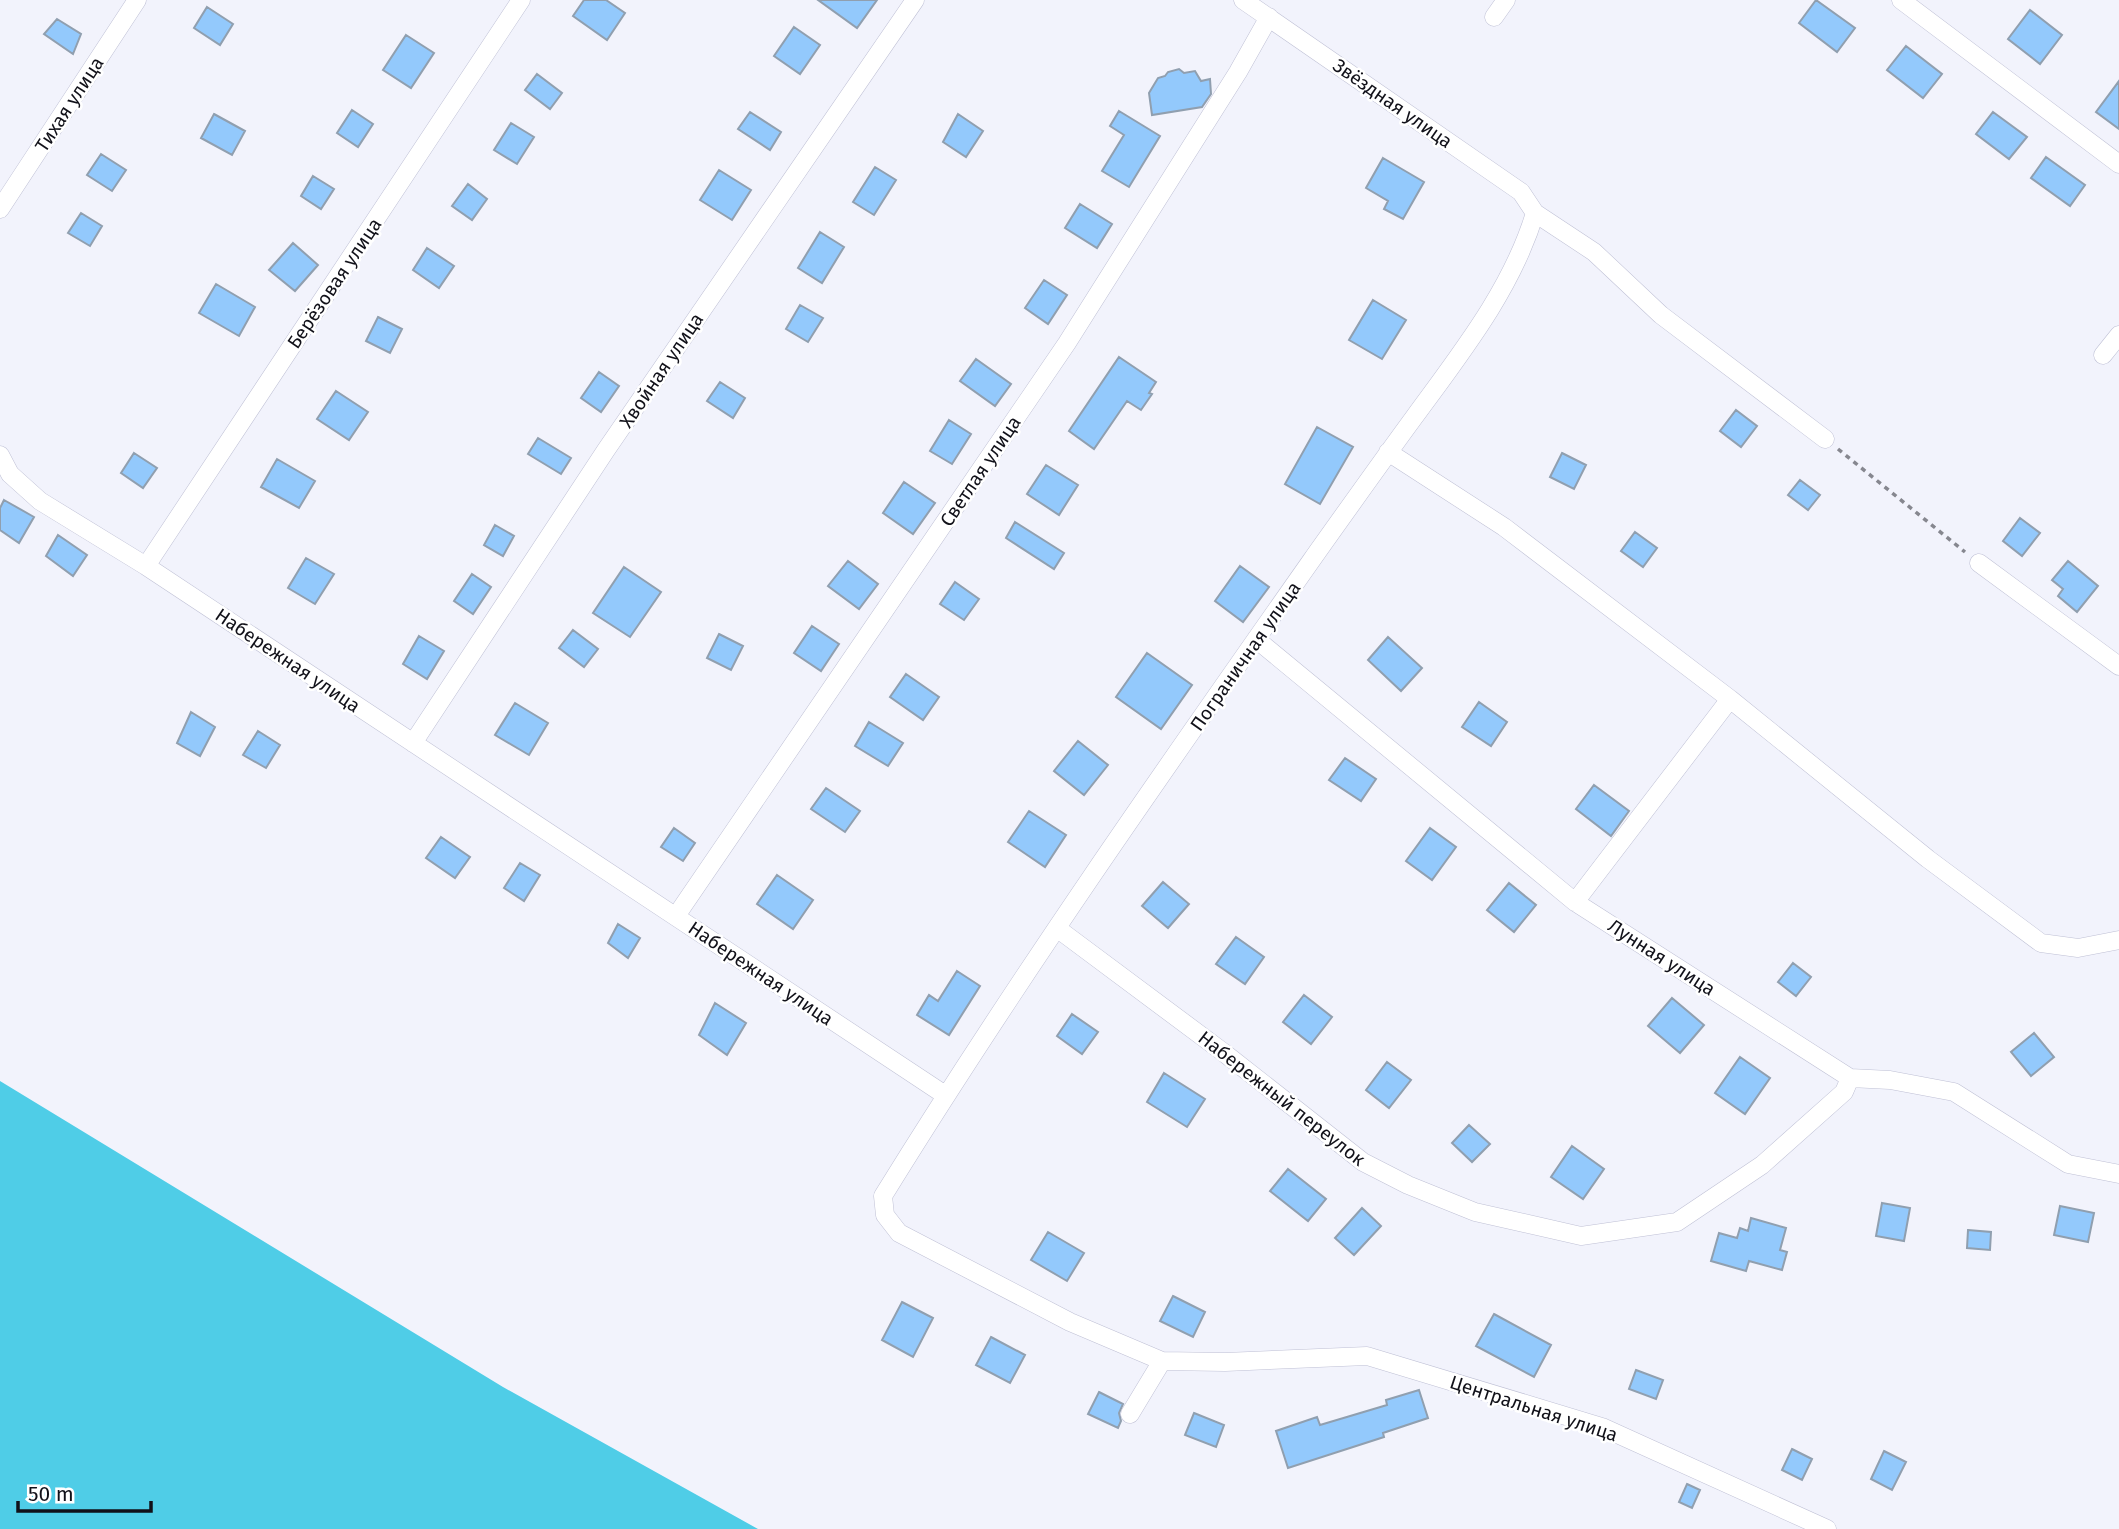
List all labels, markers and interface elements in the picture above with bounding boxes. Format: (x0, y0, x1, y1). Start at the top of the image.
street label: Тихая улица (30, 53, 109, 156)
street label: Звёздная улица (1329, 54, 1457, 153)
street label: Берёзовая улица (282, 214, 387, 353)
street label: Хвойная улица (615, 309, 708, 432)
street label: Светлая улица (935, 412, 1026, 531)
street label: Пограничная улица (1185, 577, 1306, 735)
street label: Набережная улица (211, 603, 365, 717)
street label: Лунная улица (1604, 914, 1720, 1001)
street label: Набережная улица (684, 916, 838, 1030)
street label: Набережный переулок (1194, 1026, 1370, 1171)
street label: Центральная улица (1447, 1370, 1621, 1446)
scale bar (18, 1470, 150, 1514)
text: 50 m (28, 1481, 74, 1507)

